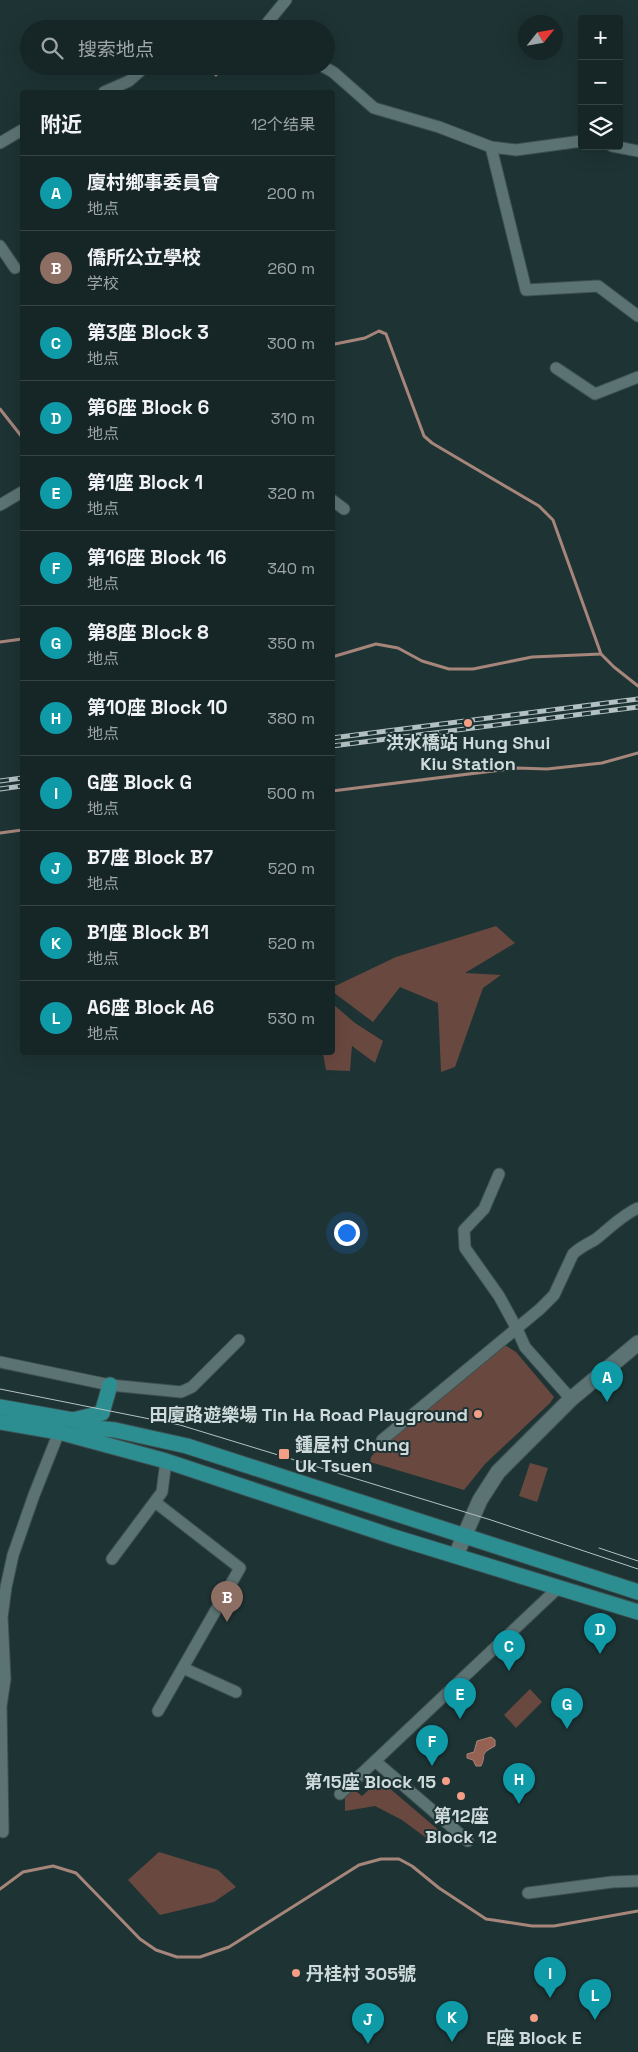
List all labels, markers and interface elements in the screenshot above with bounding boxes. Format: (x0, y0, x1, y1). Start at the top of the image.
north arrow (518, 15, 563, 60)
map controls (578, 15, 623, 150)
button: + (578, 15, 623, 60)
search box (20, 20, 335, 75)
icon: search (38, 34, 66, 62)
text: 搜索地点 (78, 37, 154, 62)
button: − (578, 60, 623, 105)
button: layers (578, 105, 623, 150)
text: 附近 (40, 111, 82, 138)
text: 12个结果 (251, 114, 315, 135)
text: 廈村鄉事委員會 (87, 170, 220, 195)
text: A (51, 183, 61, 204)
text: 200 m (267, 183, 315, 204)
text: 地点 (87, 198, 119, 219)
text: 僑所公立學校 (87, 245, 201, 270)
text: B (51, 258, 61, 279)
text: 260 m (267, 258, 315, 279)
text: 学校 (87, 273, 119, 294)
text: 第3座 Block 3 (87, 320, 209, 345)
text: C (51, 333, 61, 354)
text: 300 m (267, 333, 315, 354)
text: 地点 (87, 348, 119, 369)
text: 第6座 Block 6 (87, 395, 209, 420)
text: D (51, 408, 61, 429)
text: 310 m (271, 408, 315, 429)
text: 地点 (87, 423, 119, 444)
text: 第1座 Block 1 (87, 470, 203, 495)
text: E (52, 483, 60, 504)
text: 320 m (268, 483, 315, 504)
text: 地点 (87, 498, 119, 519)
text: 第16座 Block 16 (87, 545, 226, 570)
text: F (52, 558, 60, 579)
text: 340 m (267, 558, 315, 579)
text: 地点 (87, 573, 119, 594)
text: 第8座 Block 8 (87, 620, 209, 645)
text: G (51, 633, 61, 654)
text: 350 m (268, 633, 315, 654)
text: 地点 (87, 648, 119, 669)
text: 第10座 Block 10 (87, 695, 228, 720)
text: H (51, 708, 61, 729)
text: 380 m (267, 708, 315, 729)
marker: 洪水橋站 Hung Shui Kiu Station (462, 717, 474, 729)
text: 地点 (87, 723, 119, 744)
place label: 洪水橋站 Hung Shui Kiu Station (386, 731, 550, 775)
text: G座 Block G (87, 770, 192, 795)
text: I (54, 783, 58, 804)
text: 500 m (267, 783, 315, 804)
text: 地点 (87, 798, 119, 819)
text: B7座 Block B7 (87, 845, 213, 870)
text: J (51, 858, 61, 879)
text: 520 m (268, 858, 315, 879)
text: 地点 (87, 873, 119, 894)
text: B1座 Block B1 (87, 920, 209, 945)
text: K (51, 933, 61, 954)
text: 520 m (268, 933, 315, 954)
text: 地点 (87, 948, 119, 969)
text: A6座 Block A6 (87, 995, 214, 1020)
text: L (52, 1008, 60, 1029)
text: 530 m (268, 1008, 315, 1029)
text: 地点 (87, 1023, 119, 1044)
your location (334, 1220, 360, 1246)
pin: A (591, 1361, 623, 1402)
place label: 田廈路遊樂場 Tin Ha Road Playground (149, 1403, 468, 1426)
marker: 田廈路遊樂場 Tin Ha Road Playground (472, 1408, 484, 1420)
place label: 鍾屋村 Chung Uk Tsuen (295, 1433, 410, 1477)
marker: 鍾屋村 Chung Uk Tsuen (277, 1447, 291, 1461)
pin: B (211, 1581, 243, 1622)
pin: D (584, 1613, 616, 1654)
pin: C (493, 1630, 525, 1671)
pin: E (444, 1678, 476, 1719)
pin: G (551, 1688, 583, 1729)
pin: F (416, 1725, 448, 1766)
pin: H (503, 1763, 535, 1804)
place label: 第15座 Block 15 (305, 1770, 436, 1793)
marker: 第15座 Block 15 (440, 1775, 452, 1787)
marker: 第12座 Block 12 (455, 1790, 467, 1802)
place label: 第12座 Block 12 (425, 1804, 497, 1848)
pin: I (534, 1957, 566, 1998)
place label: 丹桂村 305號 (306, 1962, 416, 1985)
marker: 丹桂村 305號 (290, 1967, 302, 1979)
pin: L (579, 1979, 611, 2020)
pin: K (436, 2001, 468, 2042)
pin: J (352, 2003, 384, 2044)
marker: E座 Block E (528, 2012, 540, 2024)
place label: E座 Block E (486, 2026, 582, 2049)

